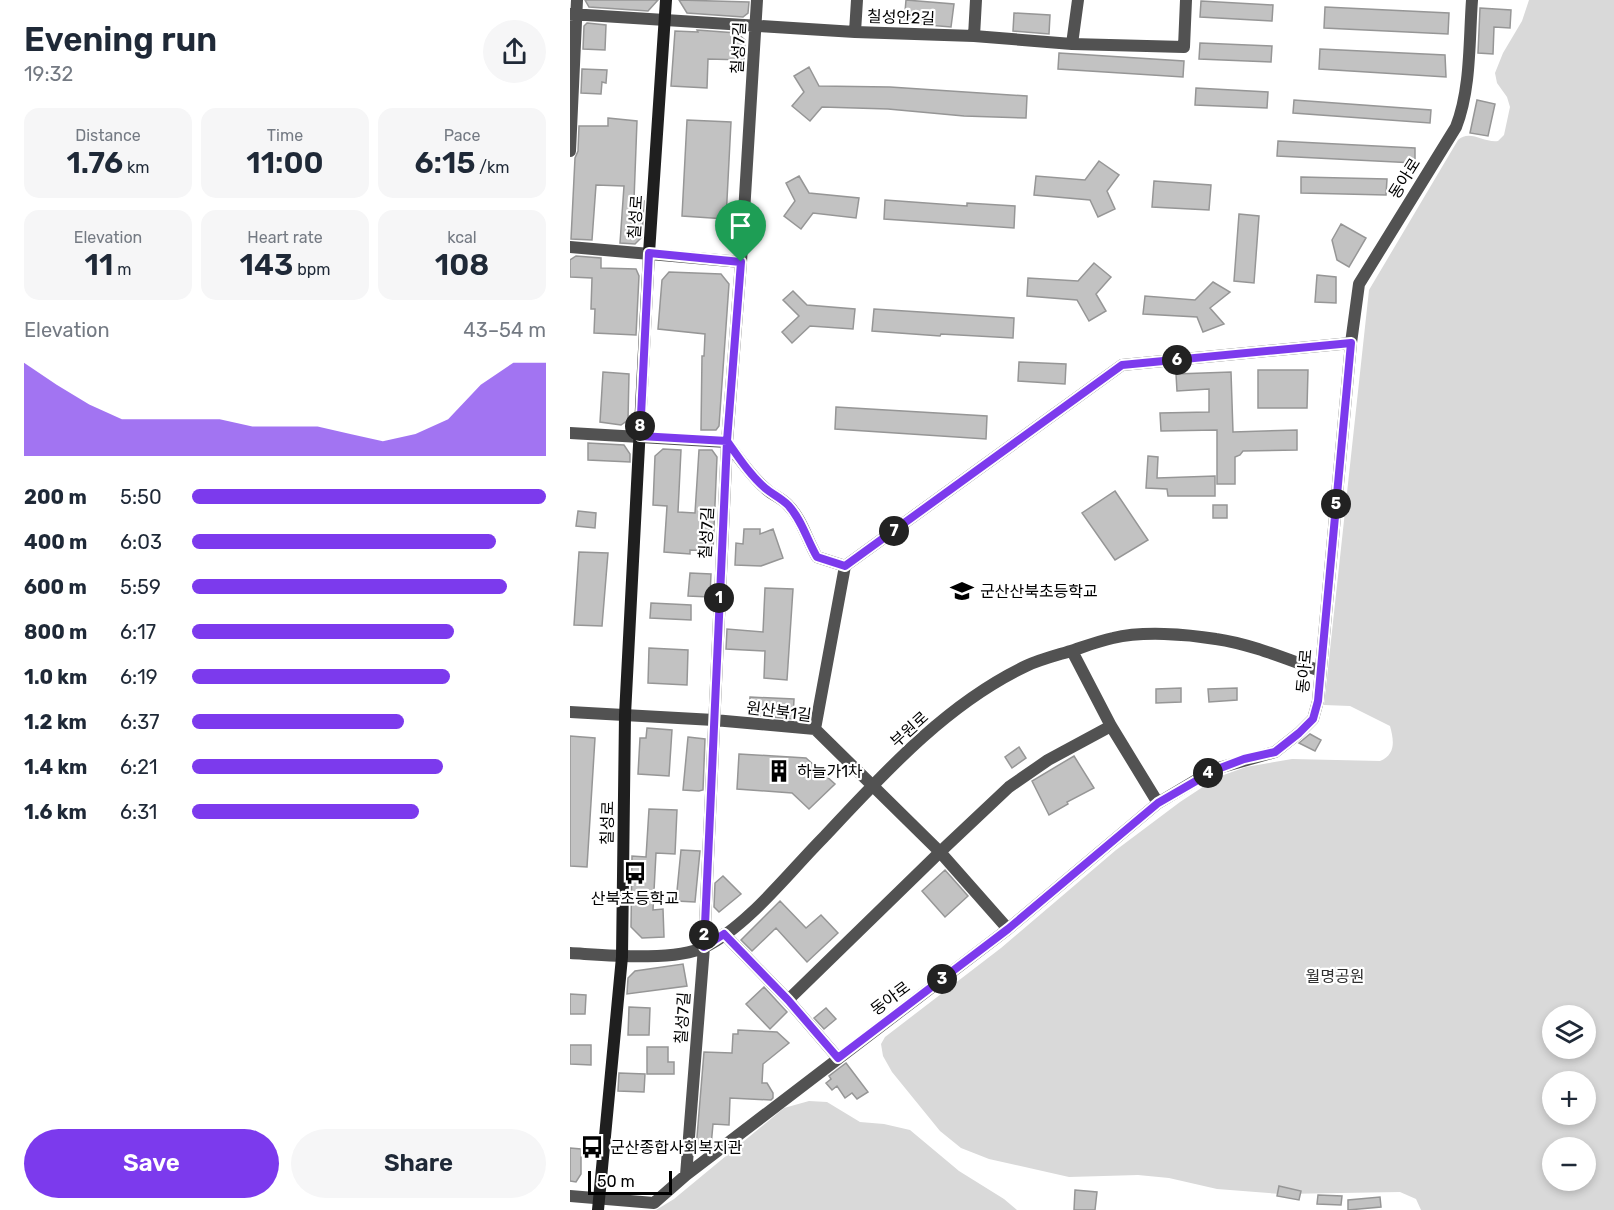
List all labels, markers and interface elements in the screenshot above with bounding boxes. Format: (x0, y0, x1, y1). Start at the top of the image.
street label: 칠성안2길 (867, 7, 935, 28)
text: Evening run (24, 20, 217, 59)
button: share (483, 20, 546, 83)
street label: 칠성7길 (728, 21, 749, 75)
text: 19:32 (24, 62, 73, 86)
text: Distance (75, 126, 141, 145)
text: Time (267, 126, 303, 145)
text: Pace (444, 126, 480, 145)
text: 1.76 (66, 145, 123, 181)
text: 11:00 (246, 145, 324, 181)
text: 6:15 (414, 145, 475, 181)
street label: 동아로 (1385, 154, 1424, 202)
text: km (123, 158, 150, 177)
text: /km (475, 158, 510, 177)
street label: 칠성로 (624, 194, 647, 240)
pin (715, 200, 766, 262)
icon: arrive (724, 209, 757, 242)
text: Elevation (74, 228, 142, 247)
text: Heart rate (247, 228, 323, 247)
text: kcal (447, 228, 477, 247)
text: 11 (85, 247, 113, 283)
text: 143 (240, 247, 293, 283)
text: 108 (435, 247, 489, 283)
text: m (113, 260, 131, 279)
text: bpm (293, 260, 330, 279)
text: Elevation (24, 318, 110, 342)
text: 43–54 m (463, 318, 546, 342)
pin: 6 (1162, 345, 1192, 375)
text: 6 (1172, 350, 1182, 369)
pin: 8 (625, 411, 655, 441)
text: 8 (635, 416, 645, 435)
text: 200 m (24, 485, 87, 509)
text: 5:50 (120, 485, 162, 509)
pin: 5 (1321, 489, 1351, 519)
text: 5 (1331, 494, 1341, 513)
street label: 칠성7길 (696, 506, 717, 560)
pin: 7 (879, 516, 909, 546)
text: 7 (889, 521, 899, 540)
text: 400 m (24, 530, 87, 554)
text: 6:03 (120, 530, 162, 554)
text: 600 m (24, 575, 87, 599)
text: 5:59 (120, 575, 161, 599)
school or university icon: 군산산북초등학교 (949, 578, 975, 604)
place label: 군산산북초등학교 (980, 582, 1098, 601)
pin: 1 (704, 583, 734, 613)
text: 1 (715, 588, 723, 607)
text: 800 m (24, 620, 87, 644)
text: 6:17 (120, 620, 156, 644)
street label: 동아로 (1293, 648, 1316, 694)
text: 1.0 km (24, 665, 87, 689)
text: 6:19 (120, 665, 158, 689)
street label: 원산북1길 (745, 698, 813, 725)
street label: 부원로 (887, 707, 932, 751)
text: 1.2 km (24, 710, 87, 734)
text: 6:37 (120, 710, 159, 734)
text: 1.4 km (24, 755, 87, 779)
text: 6:21 (120, 755, 157, 779)
building icon: 하늘가1차 (766, 758, 792, 784)
pin: 4 (1193, 758, 1223, 788)
place label: 하늘가1차 (797, 762, 863, 781)
text: 4 (1203, 763, 1213, 782)
text: 1.6 km (24, 800, 87, 824)
text: 6:31 (120, 800, 157, 824)
street label: 칠성로 (598, 800, 617, 845)
bus stop icon: 산북초등학교 (622, 860, 648, 886)
place label: 산북초등학교 (591, 889, 679, 908)
pin: 2 (689, 920, 719, 950)
text: 2 (699, 925, 709, 944)
pin: 3 (927, 964, 957, 994)
park label: 월명공원 (1306, 967, 1364, 986)
text: 3 (937, 969, 947, 988)
street label: 동아로 (867, 977, 914, 1019)
street label: 칠성7길 (671, 991, 694, 1045)
map controls (1542, 1005, 1596, 1191)
button: layers (1542, 1005, 1596, 1059)
button: + (1542, 1071, 1596, 1125)
button: Save (24, 1129, 279, 1198)
button: Share (291, 1129, 546, 1198)
bus stop icon: 군산종합사회복지관 (579, 1134, 605, 1160)
button: − (1542, 1137, 1596, 1191)
place label: 군산종합사회복지관 (610, 1138, 743, 1157)
scale bar (588, 1168, 672, 1196)
text: 50 m (597, 1172, 635, 1191)

